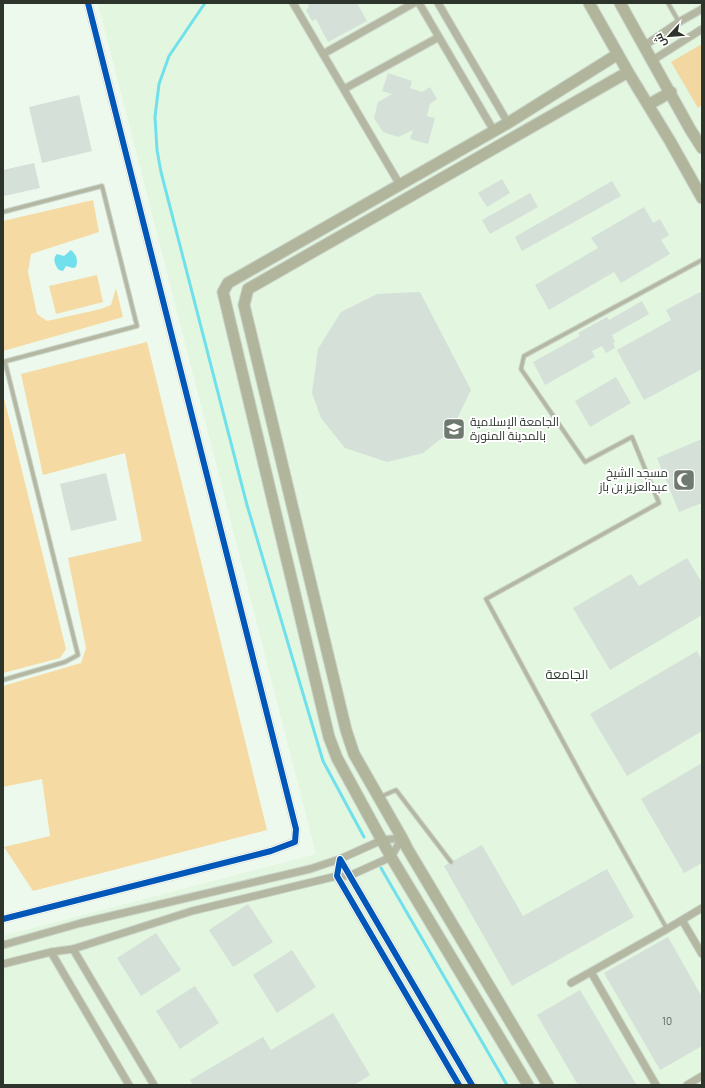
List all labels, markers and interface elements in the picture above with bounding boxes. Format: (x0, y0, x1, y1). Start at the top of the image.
north arrow (649, 16, 689, 56)
text: ش (650, 31, 669, 50)
place label: الجامعة الإسلامية بالمدينة المنورة (470, 413, 559, 444)
school or university icon: الجامعة الإسلامية بالمدينة المنورة (441, 416, 467, 442)
place label: مسجد الشيخ عبدالعزيز بن باز (598, 464, 668, 495)
mosque icon: مسجد الشيخ عبدالعزيز بن باز (671, 467, 697, 493)
district label: الجامعة (546, 665, 588, 683)
house number: 10 (662, 1014, 672, 1028)

